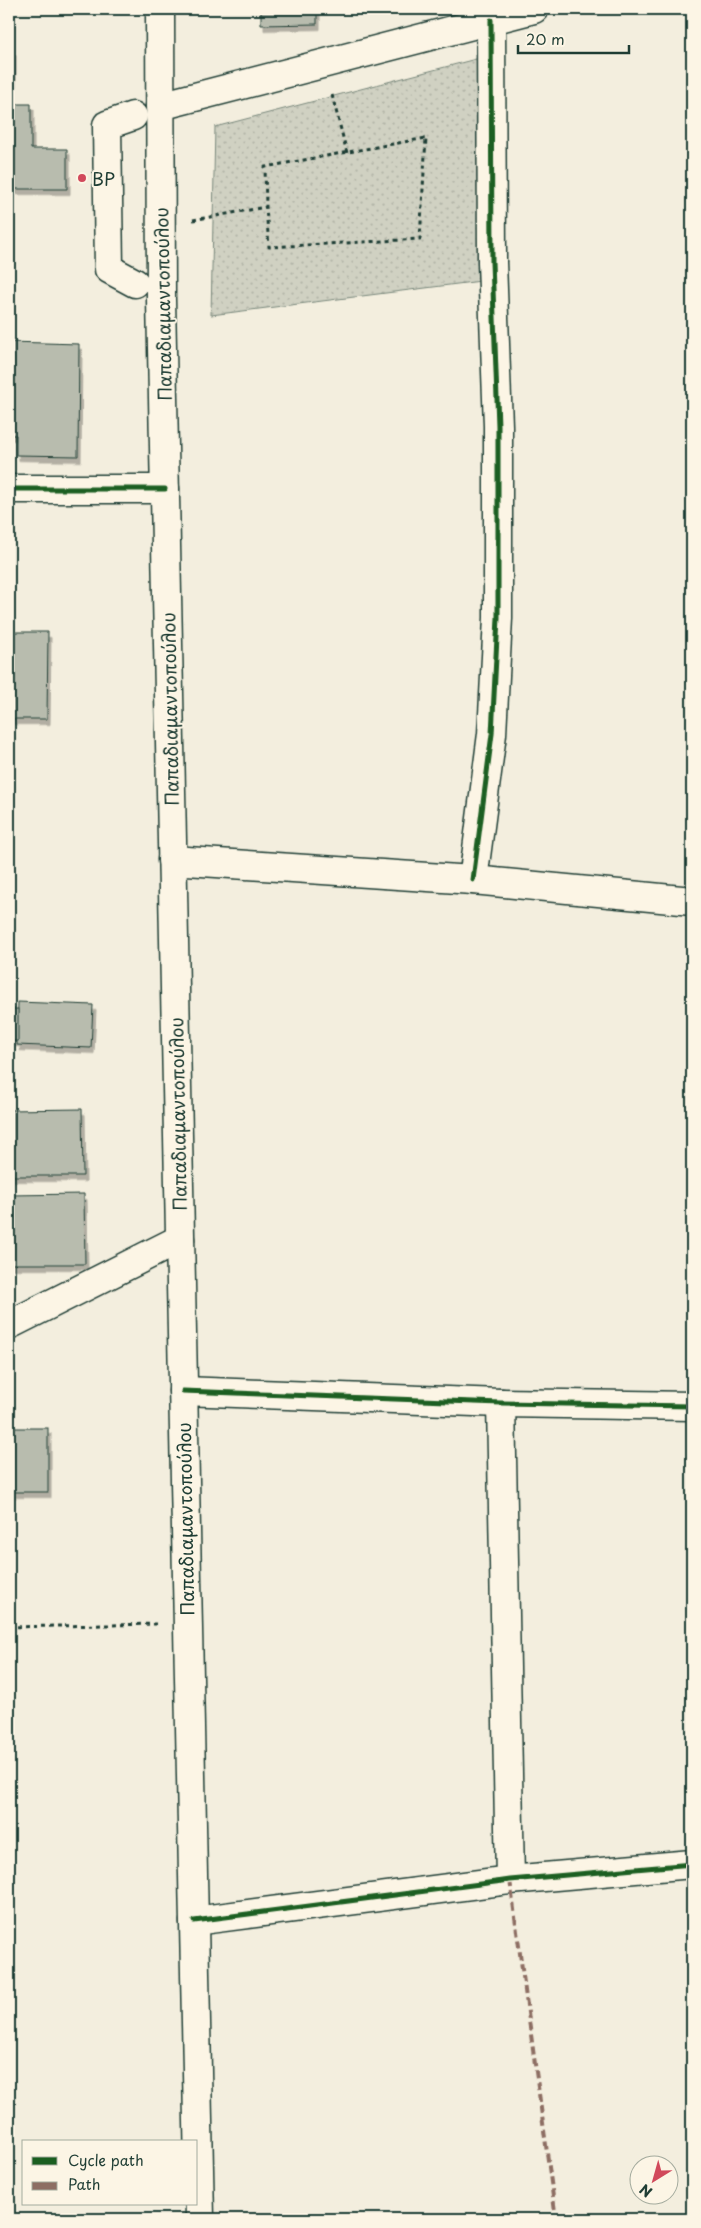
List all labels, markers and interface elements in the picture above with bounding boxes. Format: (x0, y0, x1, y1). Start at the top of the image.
scale bar (518, 22, 630, 54)
text: 20 m (526, 27, 565, 50)
place label: BP (92, 165, 115, 192)
marker: BP (76, 172, 88, 184)
street label: Παπαδιαμαντοπούλου (147, 207, 177, 401)
street label: Παπαδιαμαντοπούλου (154, 612, 184, 806)
street label: Παπαδιαμαντοπούλου (162, 1017, 192, 1211)
street label: Παπαδιαμαντοπούλου (170, 1422, 200, 1616)
legend (22, 2140, 198, 2206)
text: Cycle path (68, 2148, 144, 2171)
north arrow (628, 2156, 678, 2206)
text: Path (68, 2172, 100, 2195)
text: N (635, 2179, 657, 2203)

